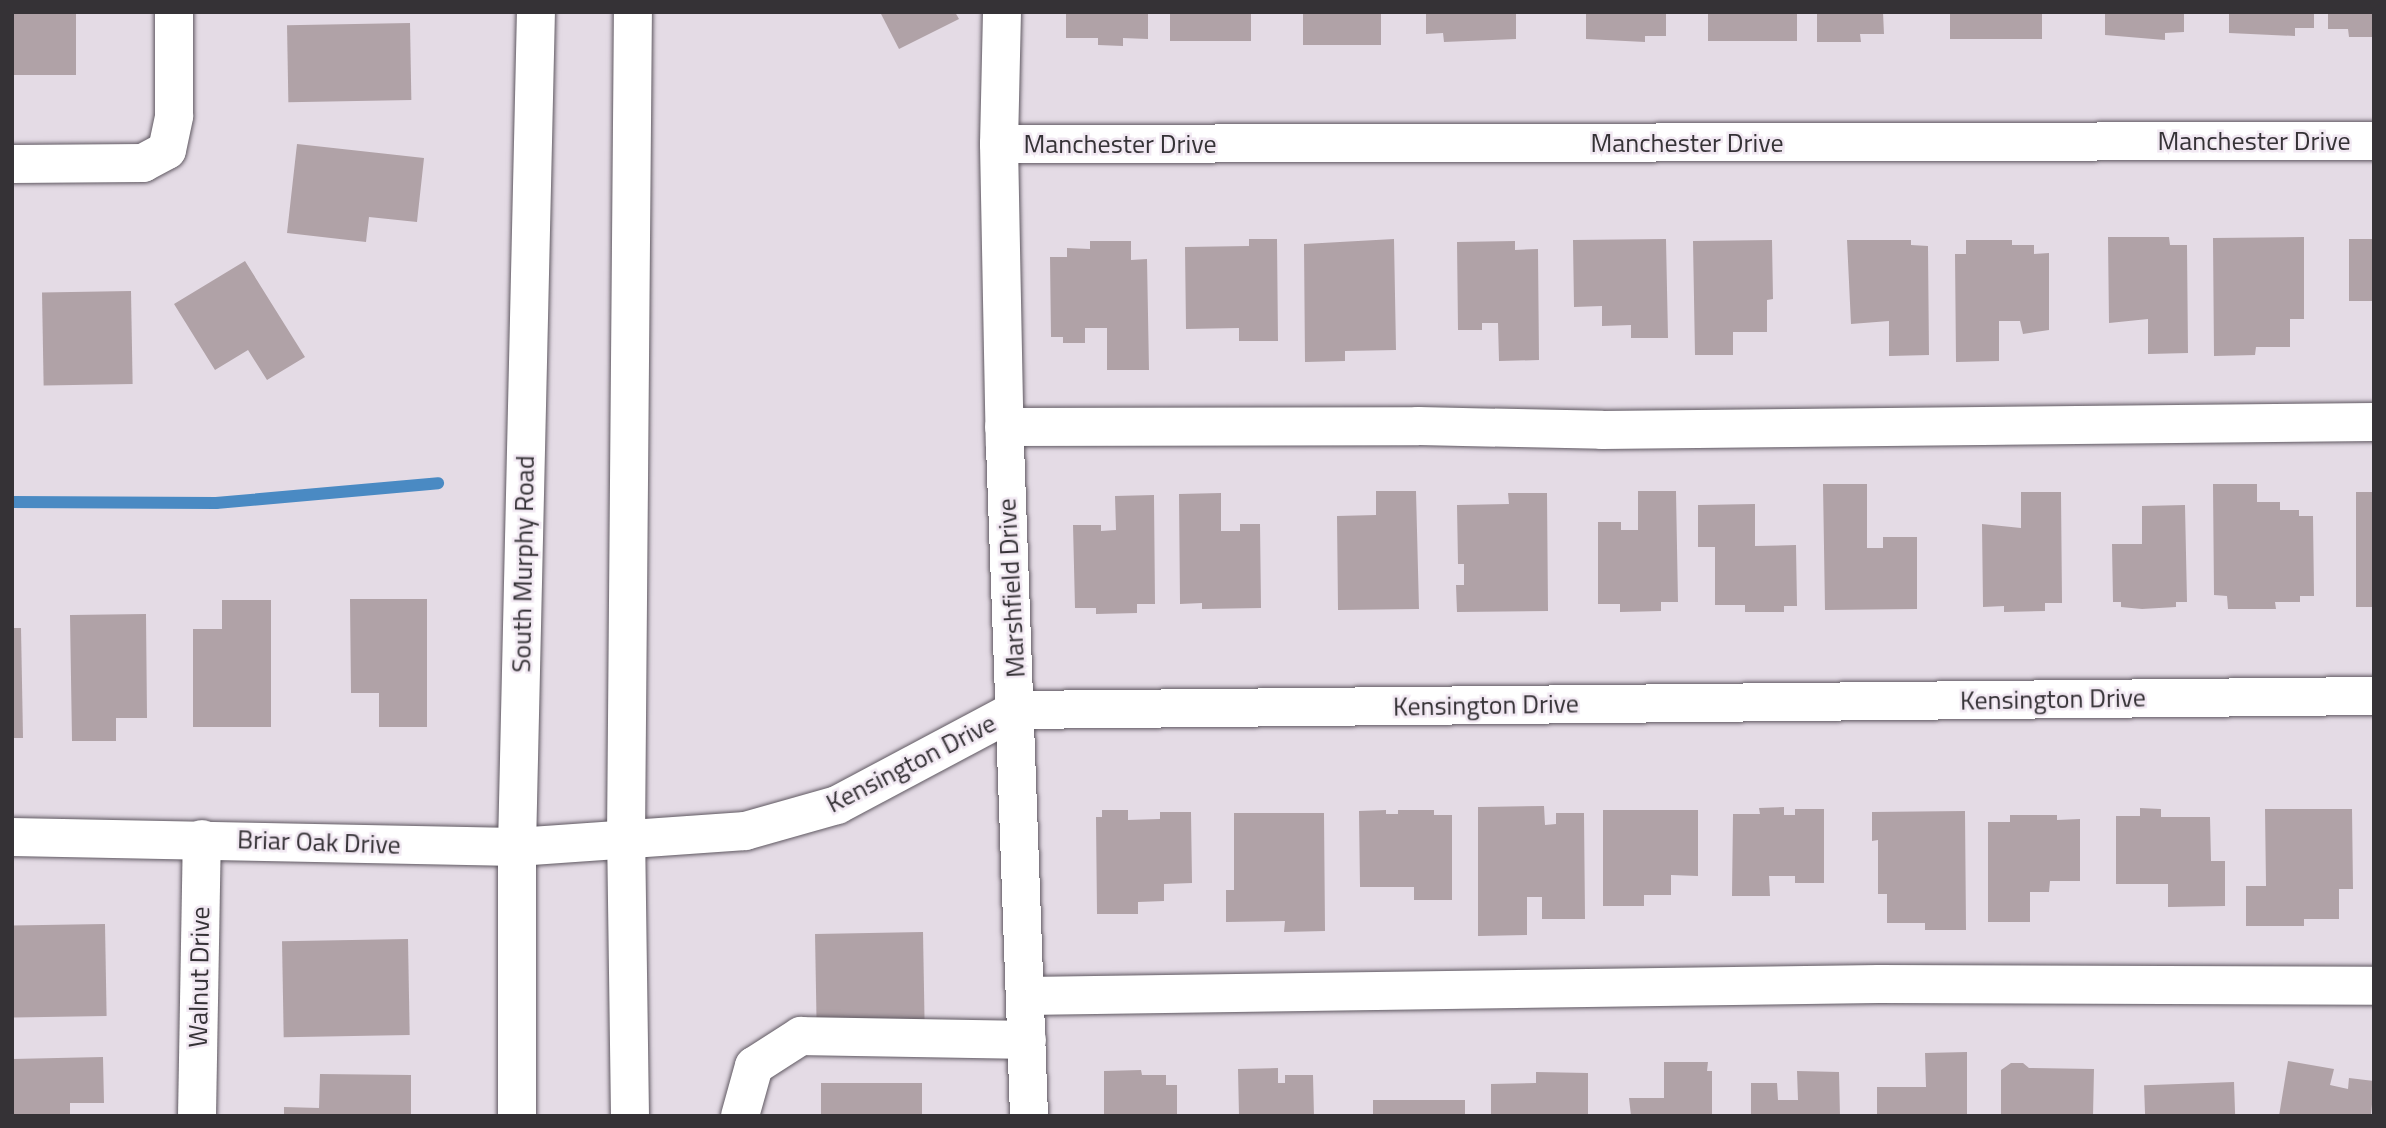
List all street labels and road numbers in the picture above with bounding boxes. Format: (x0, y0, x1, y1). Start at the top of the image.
street label: Manchester Drive (2157, 125, 2351, 157)
street label: Manchester Drive (1590, 127, 1784, 159)
street label: Manchester Drive (1023, 128, 1217, 160)
street label: South Murphy Road (506, 455, 540, 673)
street label: Marshfield Drive (991, 497, 1031, 679)
street label: Kensington Drive (1960, 682, 2146, 716)
street label: Kensington Drive (1393, 688, 1579, 722)
street label: Kensington Drive (821, 707, 1001, 819)
street label: Briar Oak Drive (237, 824, 401, 860)
street label: Walnut Drive (182, 906, 216, 1048)

